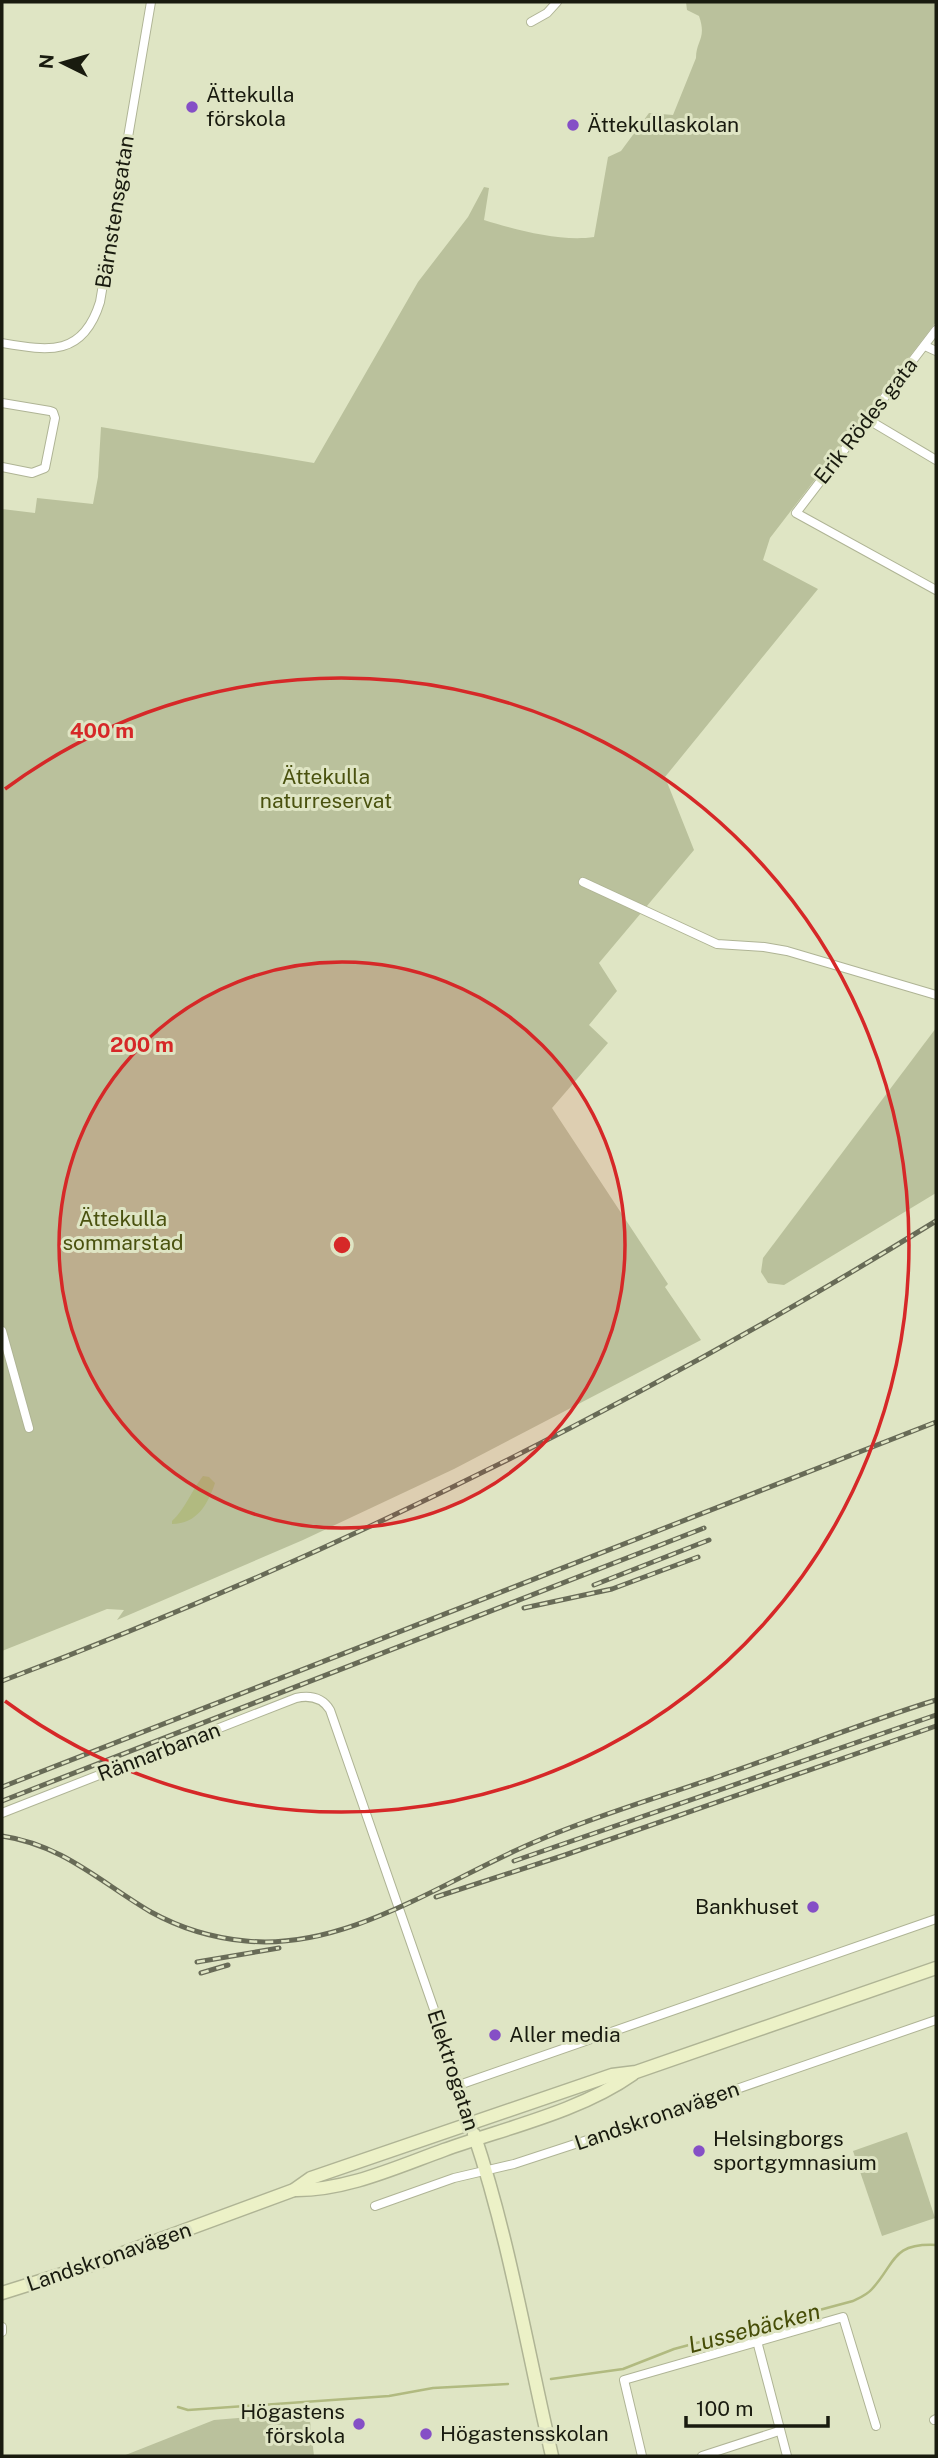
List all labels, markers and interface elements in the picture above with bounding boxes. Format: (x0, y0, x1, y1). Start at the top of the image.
north arrow (28, 28, 98, 98)
text: N (34, 53, 58, 70)
place label: Ättekulla förskola (206, 82, 294, 131)
marker: Ättekulla förskola (184, 99, 200, 115)
place label: Ättekullaskolan (587, 112, 739, 137)
marker: Ättekullaskolan (565, 117, 581, 133)
street label: Bärnstensgatan (90, 134, 139, 290)
street label: Erik Rödes gata (809, 353, 922, 489)
text: 400 m (70, 718, 134, 743)
park label: Ättekulla naturreservat (260, 764, 392, 813)
text: 200 m (110, 1032, 174, 1057)
park label: Ättekulla sommarstad (62, 1206, 184, 1255)
centre of rings (330, 1233, 354, 1257)
street label: Rännarbanan (94, 1717, 224, 1786)
place label: Bankhuset (695, 1894, 799, 1919)
marker: Bankhuset (805, 1899, 821, 1915)
street label: Elektrogatan (422, 2006, 485, 2133)
place label: Aller media (509, 2022, 621, 2047)
marker: Aller media (487, 2027, 503, 2043)
street label: Landskronavägen (571, 2076, 742, 2155)
place label: Helsingborgs sportgymnasium (713, 2126, 877, 2175)
marker: Helsingborgs sportgymnasium (691, 2143, 707, 2159)
street label: Landskronavägen (23, 2217, 194, 2296)
water label: Lussebäcken (685, 2297, 823, 2358)
scale bar (686, 2384, 828, 2428)
text: 100 m (696, 2396, 753, 2421)
place label: Högastens förskola (240, 2399, 345, 2448)
marker: Högastens förskola (351, 2416, 367, 2432)
place label: Högastensskolan (440, 2421, 609, 2446)
marker: Högastensskolan (418, 2426, 434, 2442)

